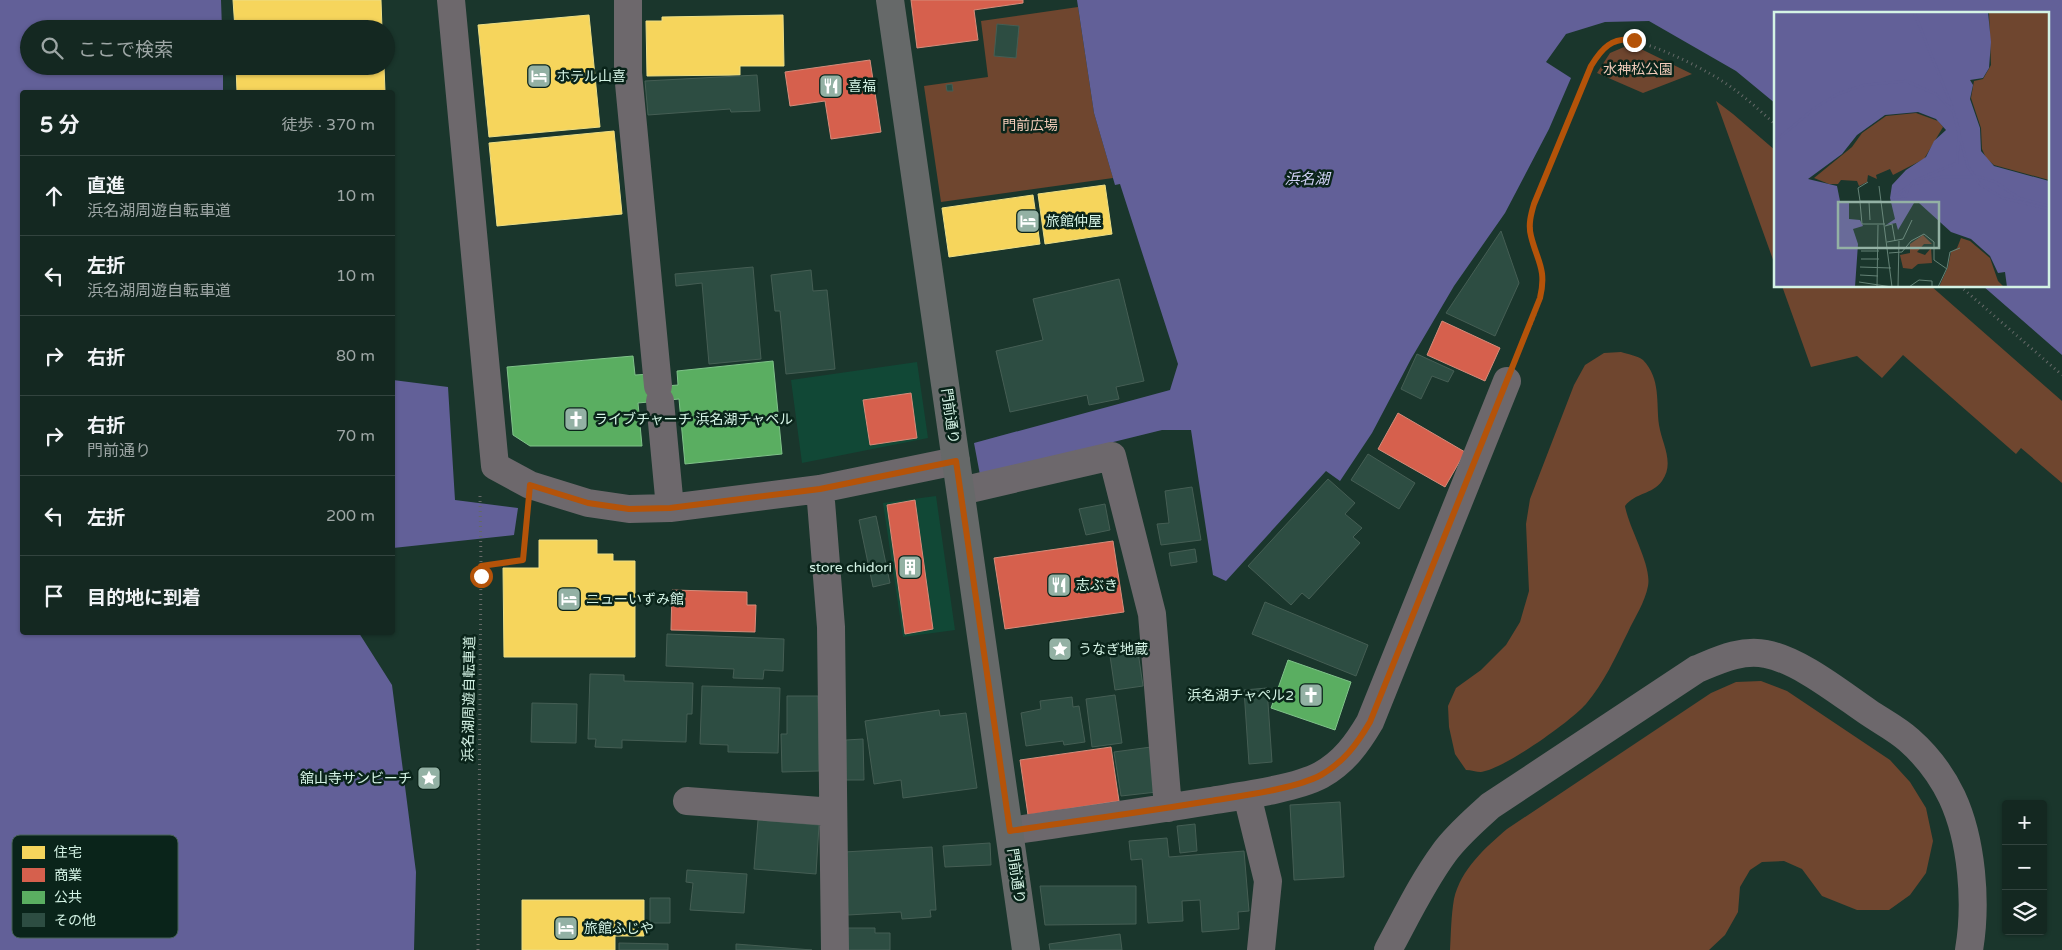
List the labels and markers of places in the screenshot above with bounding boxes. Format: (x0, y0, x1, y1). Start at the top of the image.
hotel icon: ホテル山喜 (526, 63, 552, 89)
place label: ホテル山喜 (556, 68, 626, 85)
restaurant icon: 喜福 (818, 73, 844, 99)
place label: 喜福 (848, 78, 876, 95)
hotel icon: 旅館仲屋 (1015, 208, 1041, 234)
place label: 旅館仲屋 (1046, 213, 1102, 230)
church icon: ライブチャーチ 浜名湖チャペル (563, 406, 589, 432)
place label: ライブチャーチ 浜名湖チャペル (594, 411, 793, 428)
building icon: store chidori (897, 554, 923, 580)
place label: store chidori (809, 559, 892, 576)
restaurant icon: 志ぶき (1046, 572, 1072, 598)
place label: 志ぶき (1076, 577, 1118, 594)
hotel icon: ニューいずみ館 (556, 586, 582, 612)
place label: ニューいずみ館 (586, 591, 684, 608)
place icon: うなぎ地蔵 (1047, 636, 1073, 662)
place label: うなぎ地蔵 (1078, 641, 1148, 658)
church icon: 浜名湖チャペル2 (1298, 682, 1324, 708)
place label: 浜名湖チャペル2 (1187, 687, 1294, 704)
place icon: 舘山寺サンビーチ (416, 765, 442, 791)
place label: 舘山寺サンビーチ (300, 770, 412, 787)
hotel icon: 旅館ふじや (553, 915, 579, 941)
place label: 旅館ふじや (584, 920, 654, 937)

